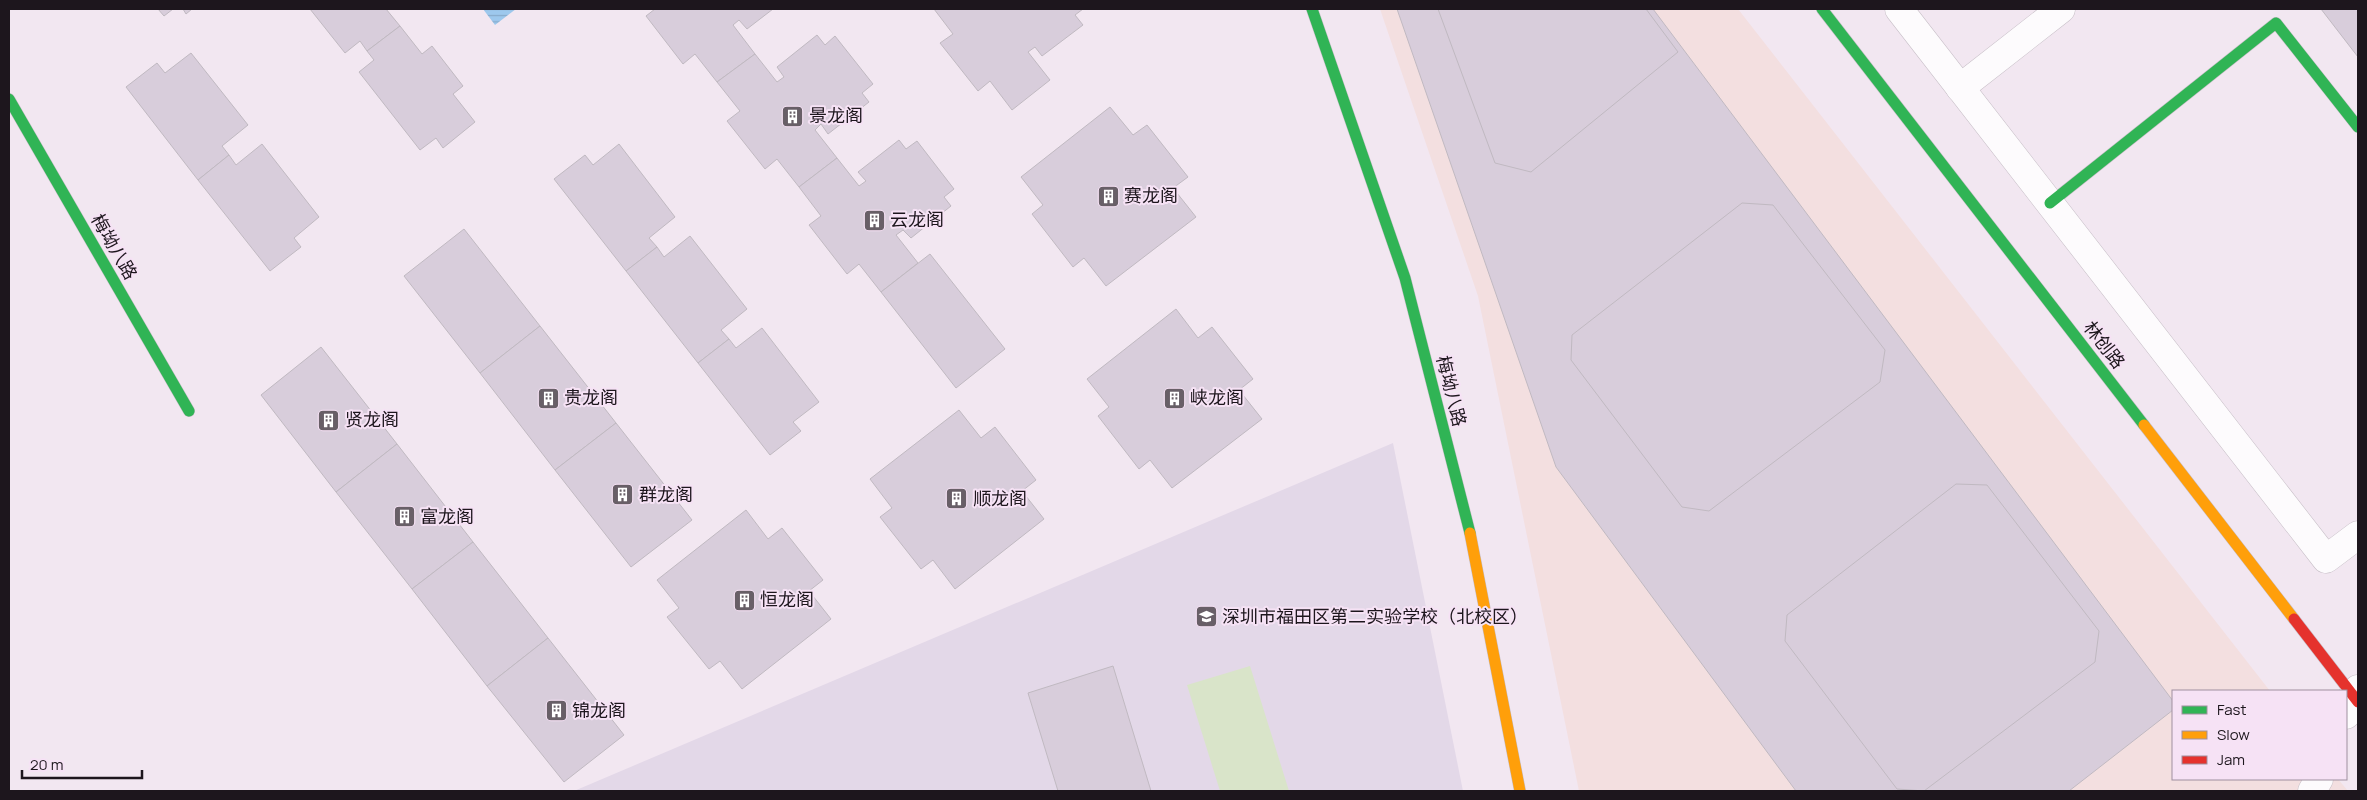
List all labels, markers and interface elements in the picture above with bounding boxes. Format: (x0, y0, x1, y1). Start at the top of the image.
place label: 景龙阁 (809, 103, 863, 127)
building icon: 景龙阁 (781, 104, 805, 128)
place label: 赛龙阁 (1124, 183, 1178, 207)
building icon: 赛龙阁 (1096, 184, 1120, 208)
place label: 云龙阁 (890, 207, 944, 231)
building icon: 云龙阁 (862, 208, 886, 232)
street label: 梅坳八路 (86, 209, 143, 284)
street label: 林创路 (2079, 316, 2131, 373)
street label: 梅坳八路 (1432, 353, 1472, 429)
place label: 贵龙阁 (564, 385, 618, 409)
place label: 峡龙阁 (1190, 385, 1244, 409)
building icon: 贵龙阁 (536, 386, 560, 410)
building icon: 峡龙阁 (1162, 386, 1186, 410)
place label: 贤龙阁 (345, 407, 399, 431)
building icon: 贤龙阁 (317, 408, 341, 432)
place label: 群龙阁 (639, 482, 693, 506)
building icon: 群龙阁 (611, 483, 635, 507)
place label: 顺龙阁 (973, 486, 1027, 510)
building icon: 顺龙阁 (945, 487, 969, 511)
place label: 富龙阁 (420, 504, 474, 528)
building icon: 富龙阁 (392, 505, 416, 529)
place label: 恒龙阁 (760, 587, 814, 611)
building icon: 恒龙阁 (732, 588, 756, 612)
place label: 深圳市福田区第二实验学校（北校区） (1222, 604, 1528, 628)
school or university icon: 深圳市福田区第二实验学校（北校区） (1194, 605, 1218, 629)
legend (2172, 690, 2347, 780)
place label: 锦龙阁 (572, 698, 626, 722)
building icon: 锦龙阁 (544, 699, 568, 723)
text: Fast (2217, 699, 2246, 720)
text: Slow (2217, 724, 2250, 745)
scale bar (22, 748, 142, 780)
text: Jam (2217, 749, 2245, 770)
text: 20 m (30, 754, 63, 775)

